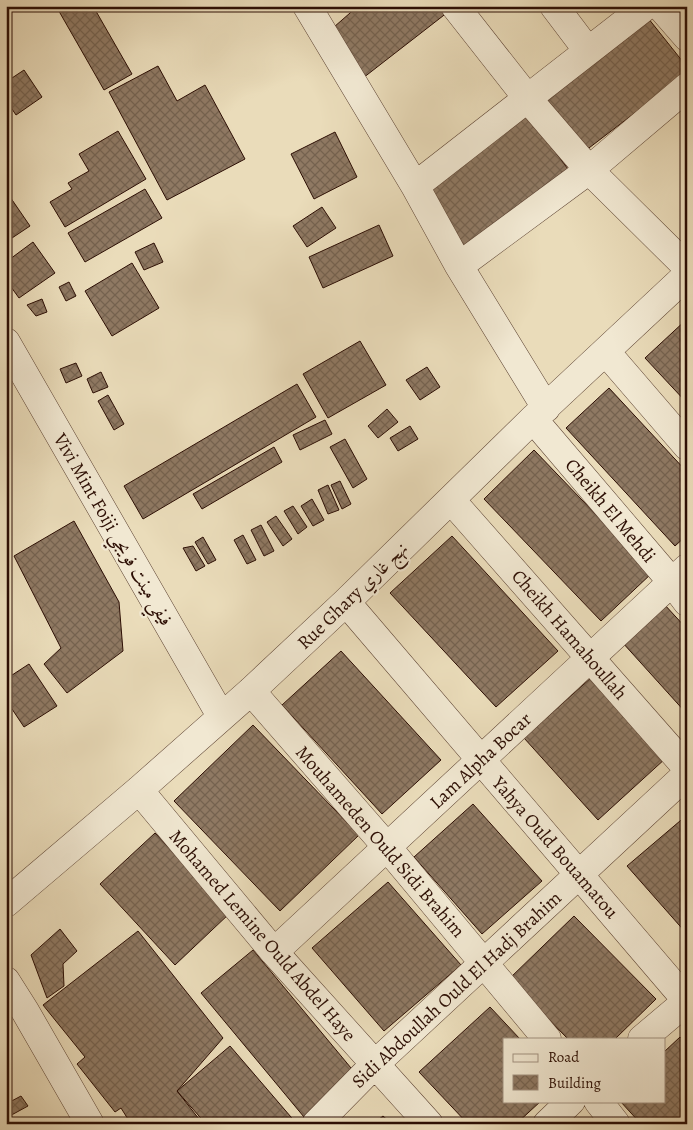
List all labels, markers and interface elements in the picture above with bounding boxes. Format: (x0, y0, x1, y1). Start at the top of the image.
street label: Vivi Mint Foiji فيفي مينت فويجي (42, 428, 179, 633)
street label: Cheikh El Mehdi (559, 453, 662, 568)
street label: Rue Ghary نهج غاري (292, 536, 417, 658)
street label: Cheikh Hamahoullah (505, 564, 633, 705)
street label: Lam Alpha Bocar (424, 707, 537, 815)
street label: Mouhameden Ould Sidi Brahim (290, 740, 471, 943)
street label: Yahya Ould Bouamatou (485, 770, 625, 925)
street label: Mohamed Lemine Ould Abdel Haye (163, 824, 362, 1047)
street label: Sidi Abdoullah Ould El Hadj Brahim (346, 885, 568, 1094)
legend (503, 1038, 666, 1102)
text: Road (548, 1047, 580, 1067)
text: Building (548, 1073, 601, 1093)

